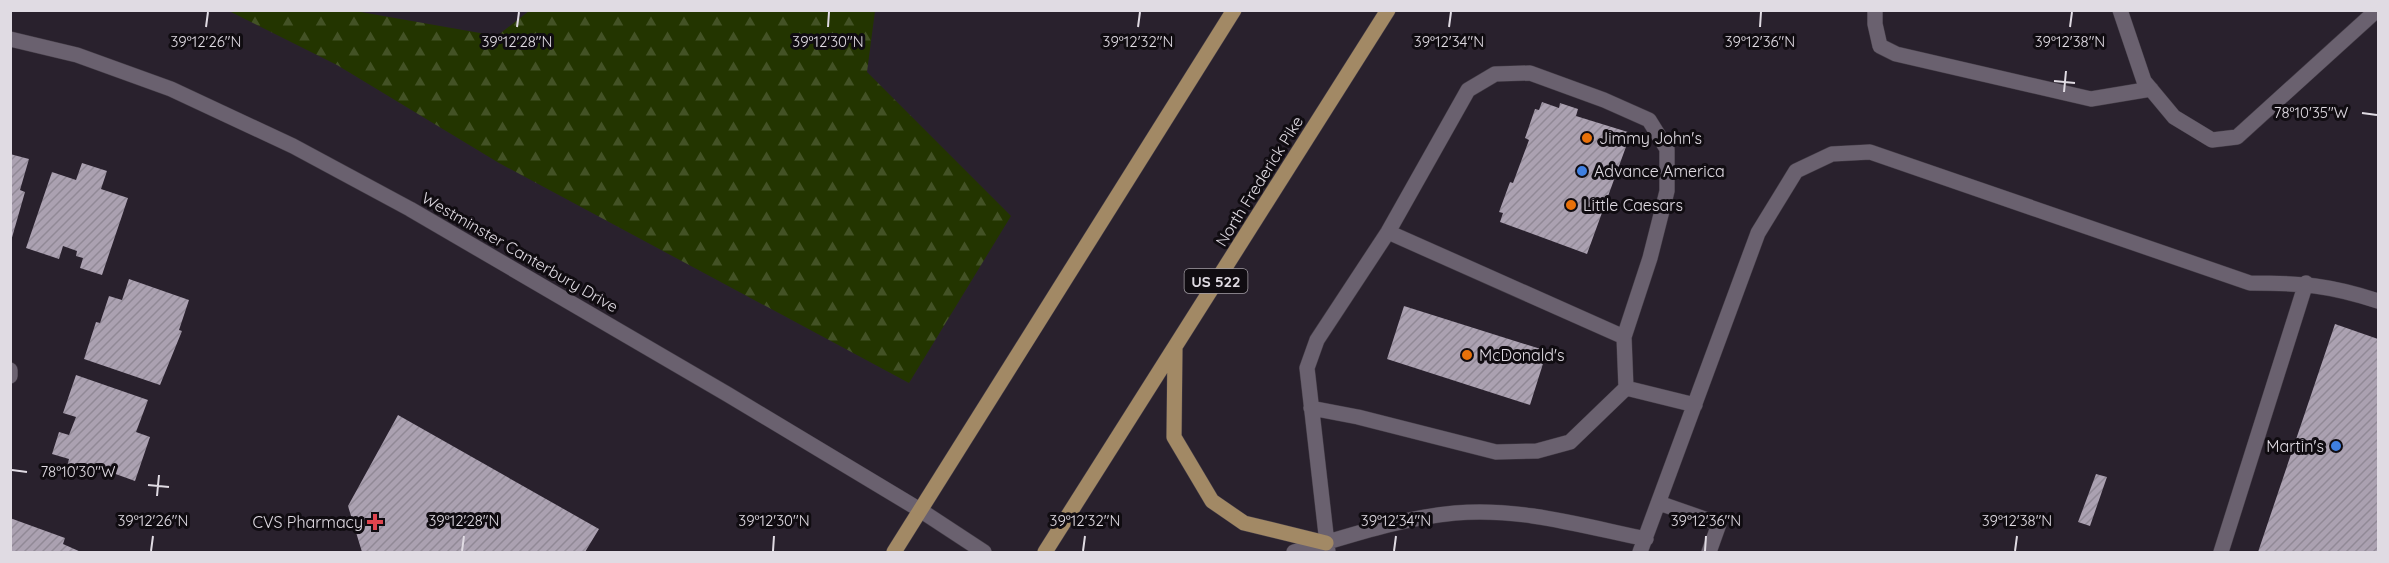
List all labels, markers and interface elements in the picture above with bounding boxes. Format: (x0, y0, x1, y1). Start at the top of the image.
text: 39°12'26"N (170, 32, 242, 51)
text: 39°12'28"N (481, 32, 553, 51)
text: 39°12'30"N (792, 32, 864, 51)
text: 39°12'32"N (1103, 32, 1173, 51)
text: 39°12'34"N (1414, 32, 1484, 51)
text: 39°12'36"N (1725, 32, 1795, 51)
text: 39°12'38"N (2035, 32, 2105, 51)
text: 78°10'35"W (2274, 103, 2349, 122)
street label: North Frederick Pike (1211, 112, 1307, 250)
place label: Jimmy John's (1599, 128, 1702, 148)
marker: Jimmy John's (1580, 131, 1594, 145)
place label: Advance America (1594, 161, 1725, 181)
marker: Advance America (1575, 164, 1589, 178)
street label: Westminster Canterbury Drive (418, 187, 622, 317)
place label: Little Caesars (1583, 195, 1683, 215)
marker: Little Caesars (1564, 198, 1578, 212)
road number: US 522 (1184, 269, 1248, 293)
place label: McDonald's (1479, 345, 1565, 365)
marker: McDonald's (1460, 348, 1474, 362)
place label: Martin's (2266, 436, 2324, 456)
marker: Martin's (2329, 439, 2343, 453)
text: 78°10'30"W (40, 462, 116, 481)
text: 39°12'26"N (117, 511, 189, 530)
text: 39°12'28"N (428, 511, 500, 530)
text: 39°12'30"N (738, 511, 810, 530)
text: 39°12'32"N (1050, 511, 1120, 530)
text: 39°12'34"N (1361, 511, 1431, 530)
text: 39°12'36"N (1671, 511, 1741, 530)
text: 39°12'38"N (1982, 511, 2052, 530)
place label: CVS Pharmacy (253, 512, 363, 532)
marker: CVS Pharmacy (368, 515, 382, 529)

